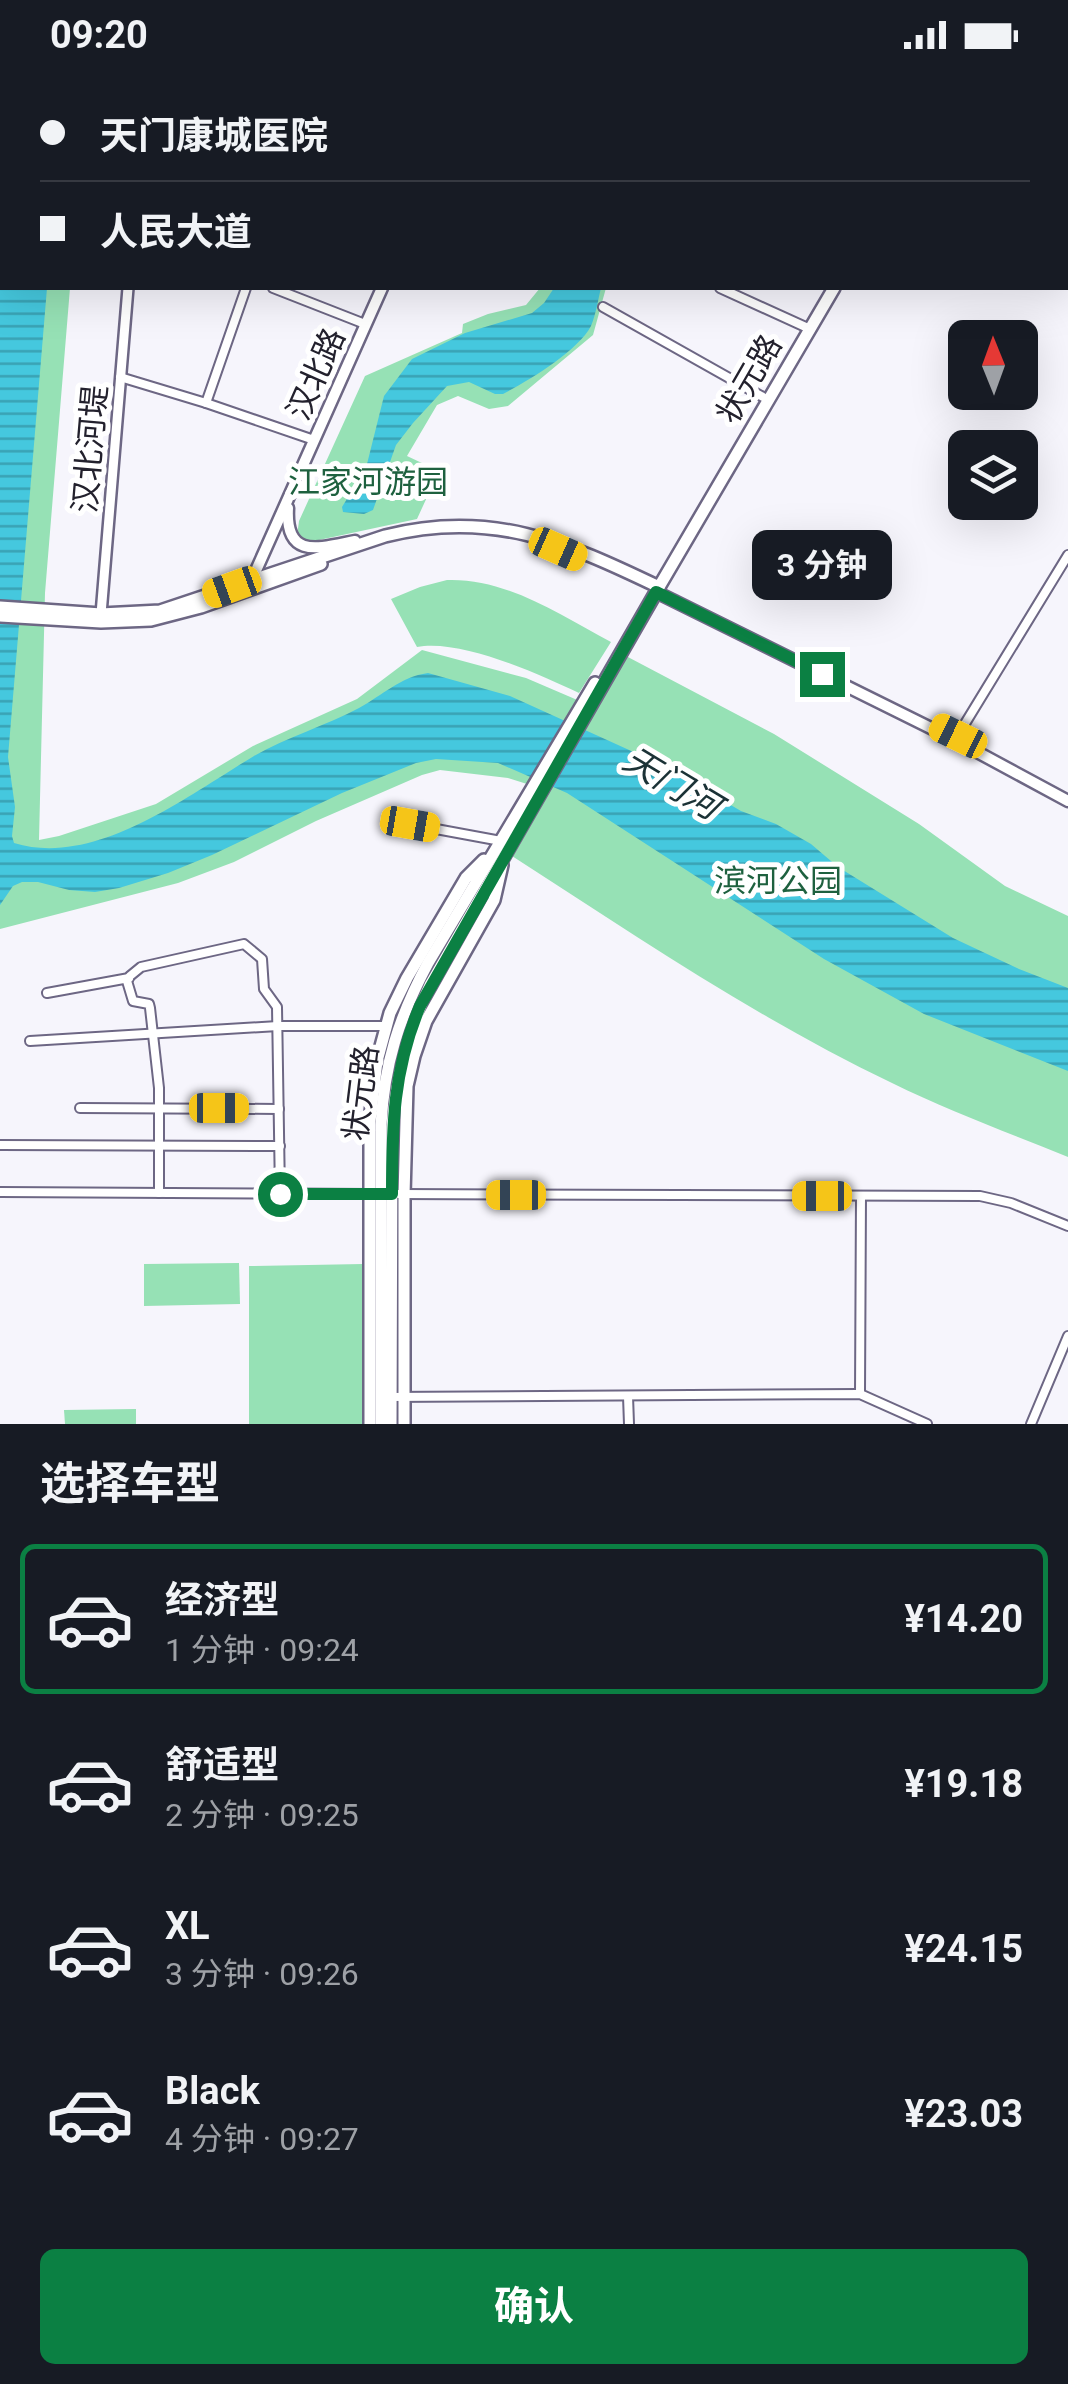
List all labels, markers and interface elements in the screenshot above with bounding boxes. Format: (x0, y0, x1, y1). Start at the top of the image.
text: 09:20 (50, 13, 148, 57)
text: 天门康城医院 (100, 114, 328, 158)
text: 人民大道 (100, 210, 252, 254)
north arrow (948, 320, 1038, 410)
map controls (948, 320, 1038, 520)
street label: 汉北路 (279, 322, 353, 426)
street label: 状元路 (709, 328, 789, 430)
street label: 汉北河堤 (65, 384, 115, 514)
button: layers (948, 430, 1038, 520)
park label: 江家河游园 (288, 463, 448, 501)
car (524, 523, 592, 575)
callout: 3 分钟 (752, 529, 892, 599)
text: 3 分钟 (777, 546, 867, 584)
car (199, 563, 265, 611)
route end (800, 652, 845, 697)
car (924, 709, 992, 763)
water label: 天门河 (616, 739, 732, 831)
car (378, 804, 442, 844)
park label: 滨河公园 (714, 862, 842, 900)
street label: 状元路 (336, 1043, 386, 1143)
car (189, 1093, 249, 1123)
route start (258, 1172, 303, 1217)
car (486, 1180, 546, 1210)
car (792, 1181, 852, 1211)
text: 选择车型 (40, 1457, 220, 1510)
icon: car (45, 1574, 135, 1664)
text: 经济型 (165, 1578, 279, 1622)
text: ¥14.20 (904, 1597, 1023, 1641)
text: 1 分钟 · 09:24 (165, 1631, 359, 1669)
icon: car (45, 1739, 135, 1829)
text: 舒适型 (165, 1743, 279, 1787)
text: ¥19.18 (904, 1762, 1023, 1806)
text: 2 分钟 · 09:25 (165, 1796, 359, 1834)
icon: car (45, 1904, 135, 1994)
text: XL (165, 1904, 210, 1948)
text: ¥24.15 (904, 1927, 1023, 1971)
text: 3 分钟 · 09:26 (165, 1955, 359, 1993)
icon: car (45, 2069, 135, 2159)
text: Black (165, 2069, 260, 2113)
text: ¥23.03 (904, 2092, 1023, 2136)
text: 4 分钟 · 09:27 (165, 2120, 359, 2158)
button: 确认 (40, 2249, 1028, 2364)

